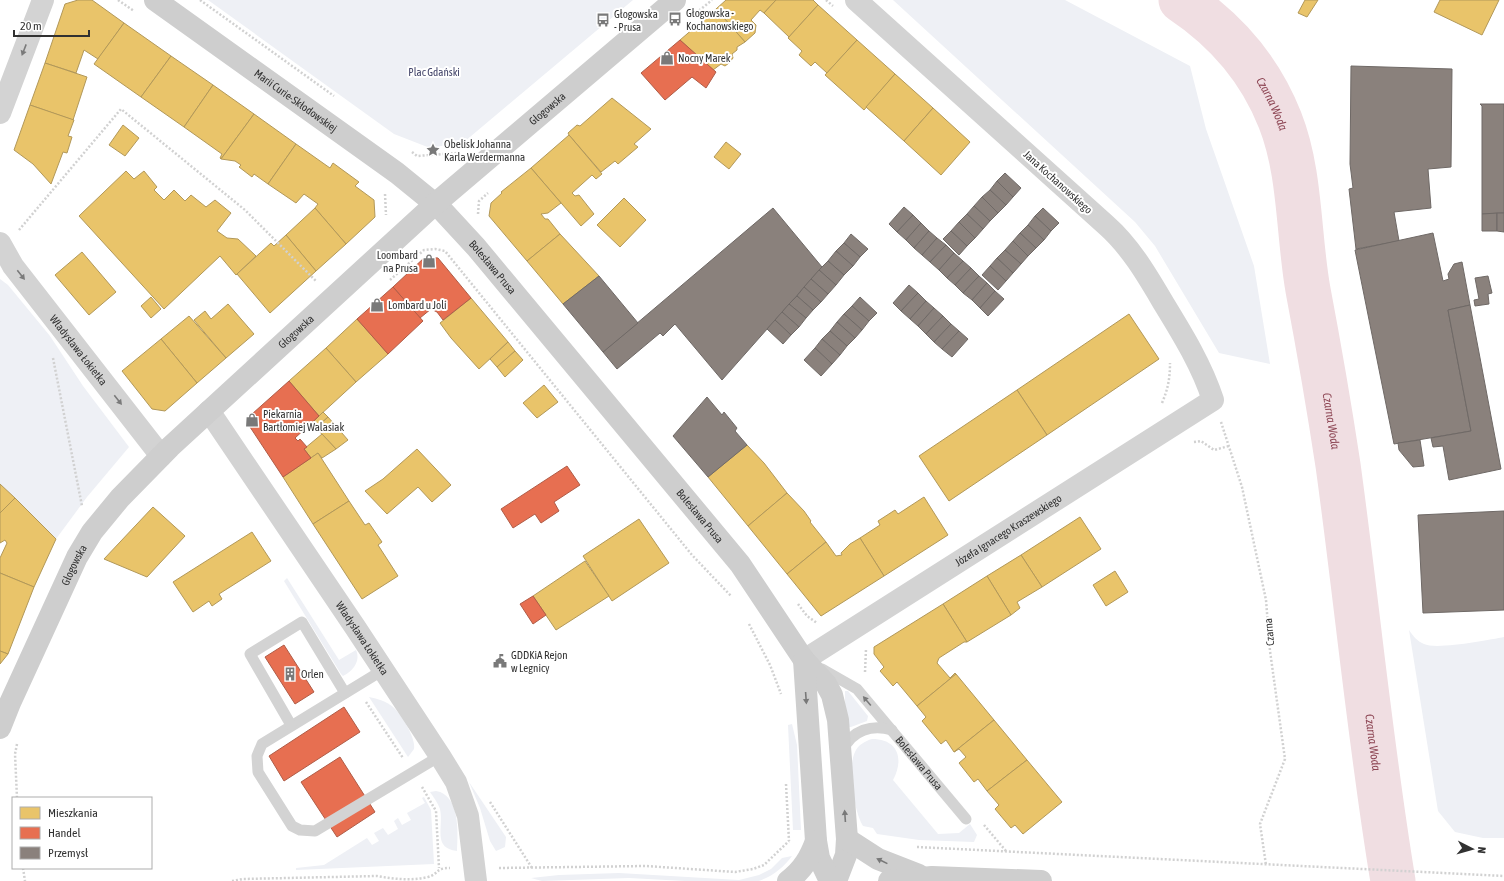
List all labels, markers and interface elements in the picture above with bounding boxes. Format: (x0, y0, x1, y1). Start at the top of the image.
place label: Głogowska - Kochanowskiego (686, 7, 753, 32)
place label: Głogowska - Prusa (614, 8, 658, 33)
bus stop icon: Głogowska - Kochanowskiego (667, 11, 683, 27)
scale bar (14, 12, 89, 38)
bus stop icon: Głogowska - Prusa (595, 12, 611, 28)
text: 20 m (20, 19, 42, 33)
one-way arrow (21, 44, 27, 56)
shop icon: Nocny Marek (659, 50, 675, 66)
place label: Nocny Marek (678, 52, 731, 64)
park label: Plac Gdański (408, 66, 460, 78)
street label: Marii Curie-Skłodowskiej (252, 67, 339, 134)
water label: Czarna Woda (1253, 75, 1290, 133)
street label: Głogowska (527, 90, 568, 127)
place label: Obelisk Johanna Karla Werdermanna (444, 138, 525, 163)
place icon: Obelisk Johanna Karla Werdermanna (425, 142, 441, 158)
street label: Jana Kochanowskiego (1021, 148, 1095, 216)
street label: Bolesława Prusa (467, 238, 518, 296)
place label: Loombard na Prusa (377, 249, 418, 274)
shop icon: Loombard na Prusa (421, 253, 437, 269)
one-way arrow (17, 270, 25, 281)
shop icon: Lombard u Joli (369, 297, 385, 313)
place label: Lombard u Joli (388, 299, 447, 311)
street label: Głogowska (276, 312, 316, 351)
street label: Władysława Łokietka (48, 313, 109, 387)
water label: Czarna Woda (1320, 392, 1343, 451)
one-way arrow (113, 395, 122, 406)
place label: Piekarnia Bartłomiej Walasiak (263, 408, 344, 433)
shop icon: Piekarnia Bartłomiej Walasiak (244, 412, 260, 428)
street label: Bolesława Prusa (674, 487, 726, 545)
street label: Józefa Ignacego Kraszewskiego (953, 492, 1064, 568)
street label: Głogowska (59, 542, 89, 587)
street label: Władysława Łokietka (334, 599, 391, 677)
street label: Czarna (1262, 618, 1276, 646)
place label: GDDKiA Rejon w Legnicy (511, 649, 568, 674)
public building icon: GDDKiA Rejon w Legnicy (492, 653, 508, 669)
building icon: Orlen (282, 666, 298, 682)
place label: Orlen (301, 668, 324, 680)
one-way arrow (803, 692, 810, 704)
one-way arrow (863, 695, 872, 706)
water label: Czarna Woda (1362, 713, 1383, 772)
street label: Bolesława Prusa (893, 734, 945, 792)
legend (12, 797, 152, 869)
text: Mieszkania (48, 806, 98, 820)
one-way arrow (842, 810, 849, 822)
text: Handel (48, 826, 82, 840)
north arrow (1452, 829, 1492, 869)
text: Przemysł (48, 846, 89, 860)
text: N (1476, 846, 1488, 854)
one-way arrow (876, 858, 888, 864)

